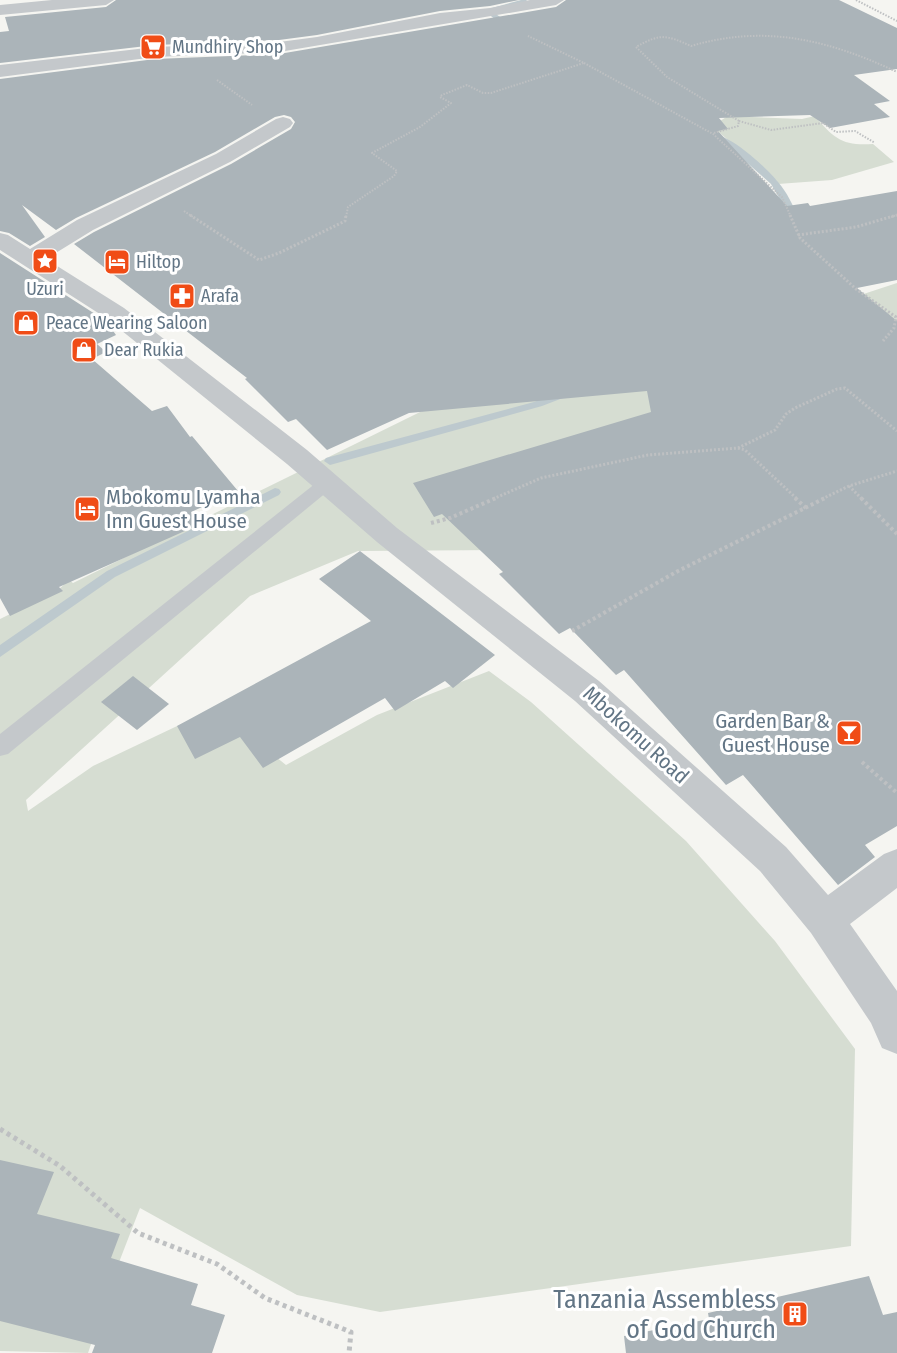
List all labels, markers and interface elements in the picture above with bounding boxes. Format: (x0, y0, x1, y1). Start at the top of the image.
supermarket icon: Mundhiry Shop (138, 32, 168, 62)
place label: Mundhiry Shop (172, 36, 283, 58)
place icon: Uzuri (30, 246, 60, 276)
hotel icon: Hiltop (102, 247, 132, 277)
place label: Hiltop (136, 251, 181, 273)
place label: Uzuri (26, 278, 64, 300)
pharmacy icon: Arafa (167, 281, 197, 311)
place label: Arafa (201, 285, 239, 307)
shop icon: Peace Wearing Saloon (11, 308, 41, 338)
place label: Peace Wearing Saloon (46, 312, 207, 334)
shop icon: Dear Rukia (69, 335, 99, 365)
place label: Dear Rukia (104, 339, 184, 361)
place label: Mbokomu Lyamha Inn Guest House (106, 484, 261, 534)
hotel icon: Mbokomu Lyamha Inn Guest House (72, 494, 102, 524)
street label: Mbokomu Road (578, 681, 694, 789)
place label: Garden Bar & Guest House (715, 708, 830, 758)
bar icon: Garden Bar & Guest House (834, 718, 864, 748)
place label: Tanzania Assembless of God Church (553, 1284, 776, 1345)
building icon: Tanzania Assembless of God Church (780, 1299, 810, 1329)

